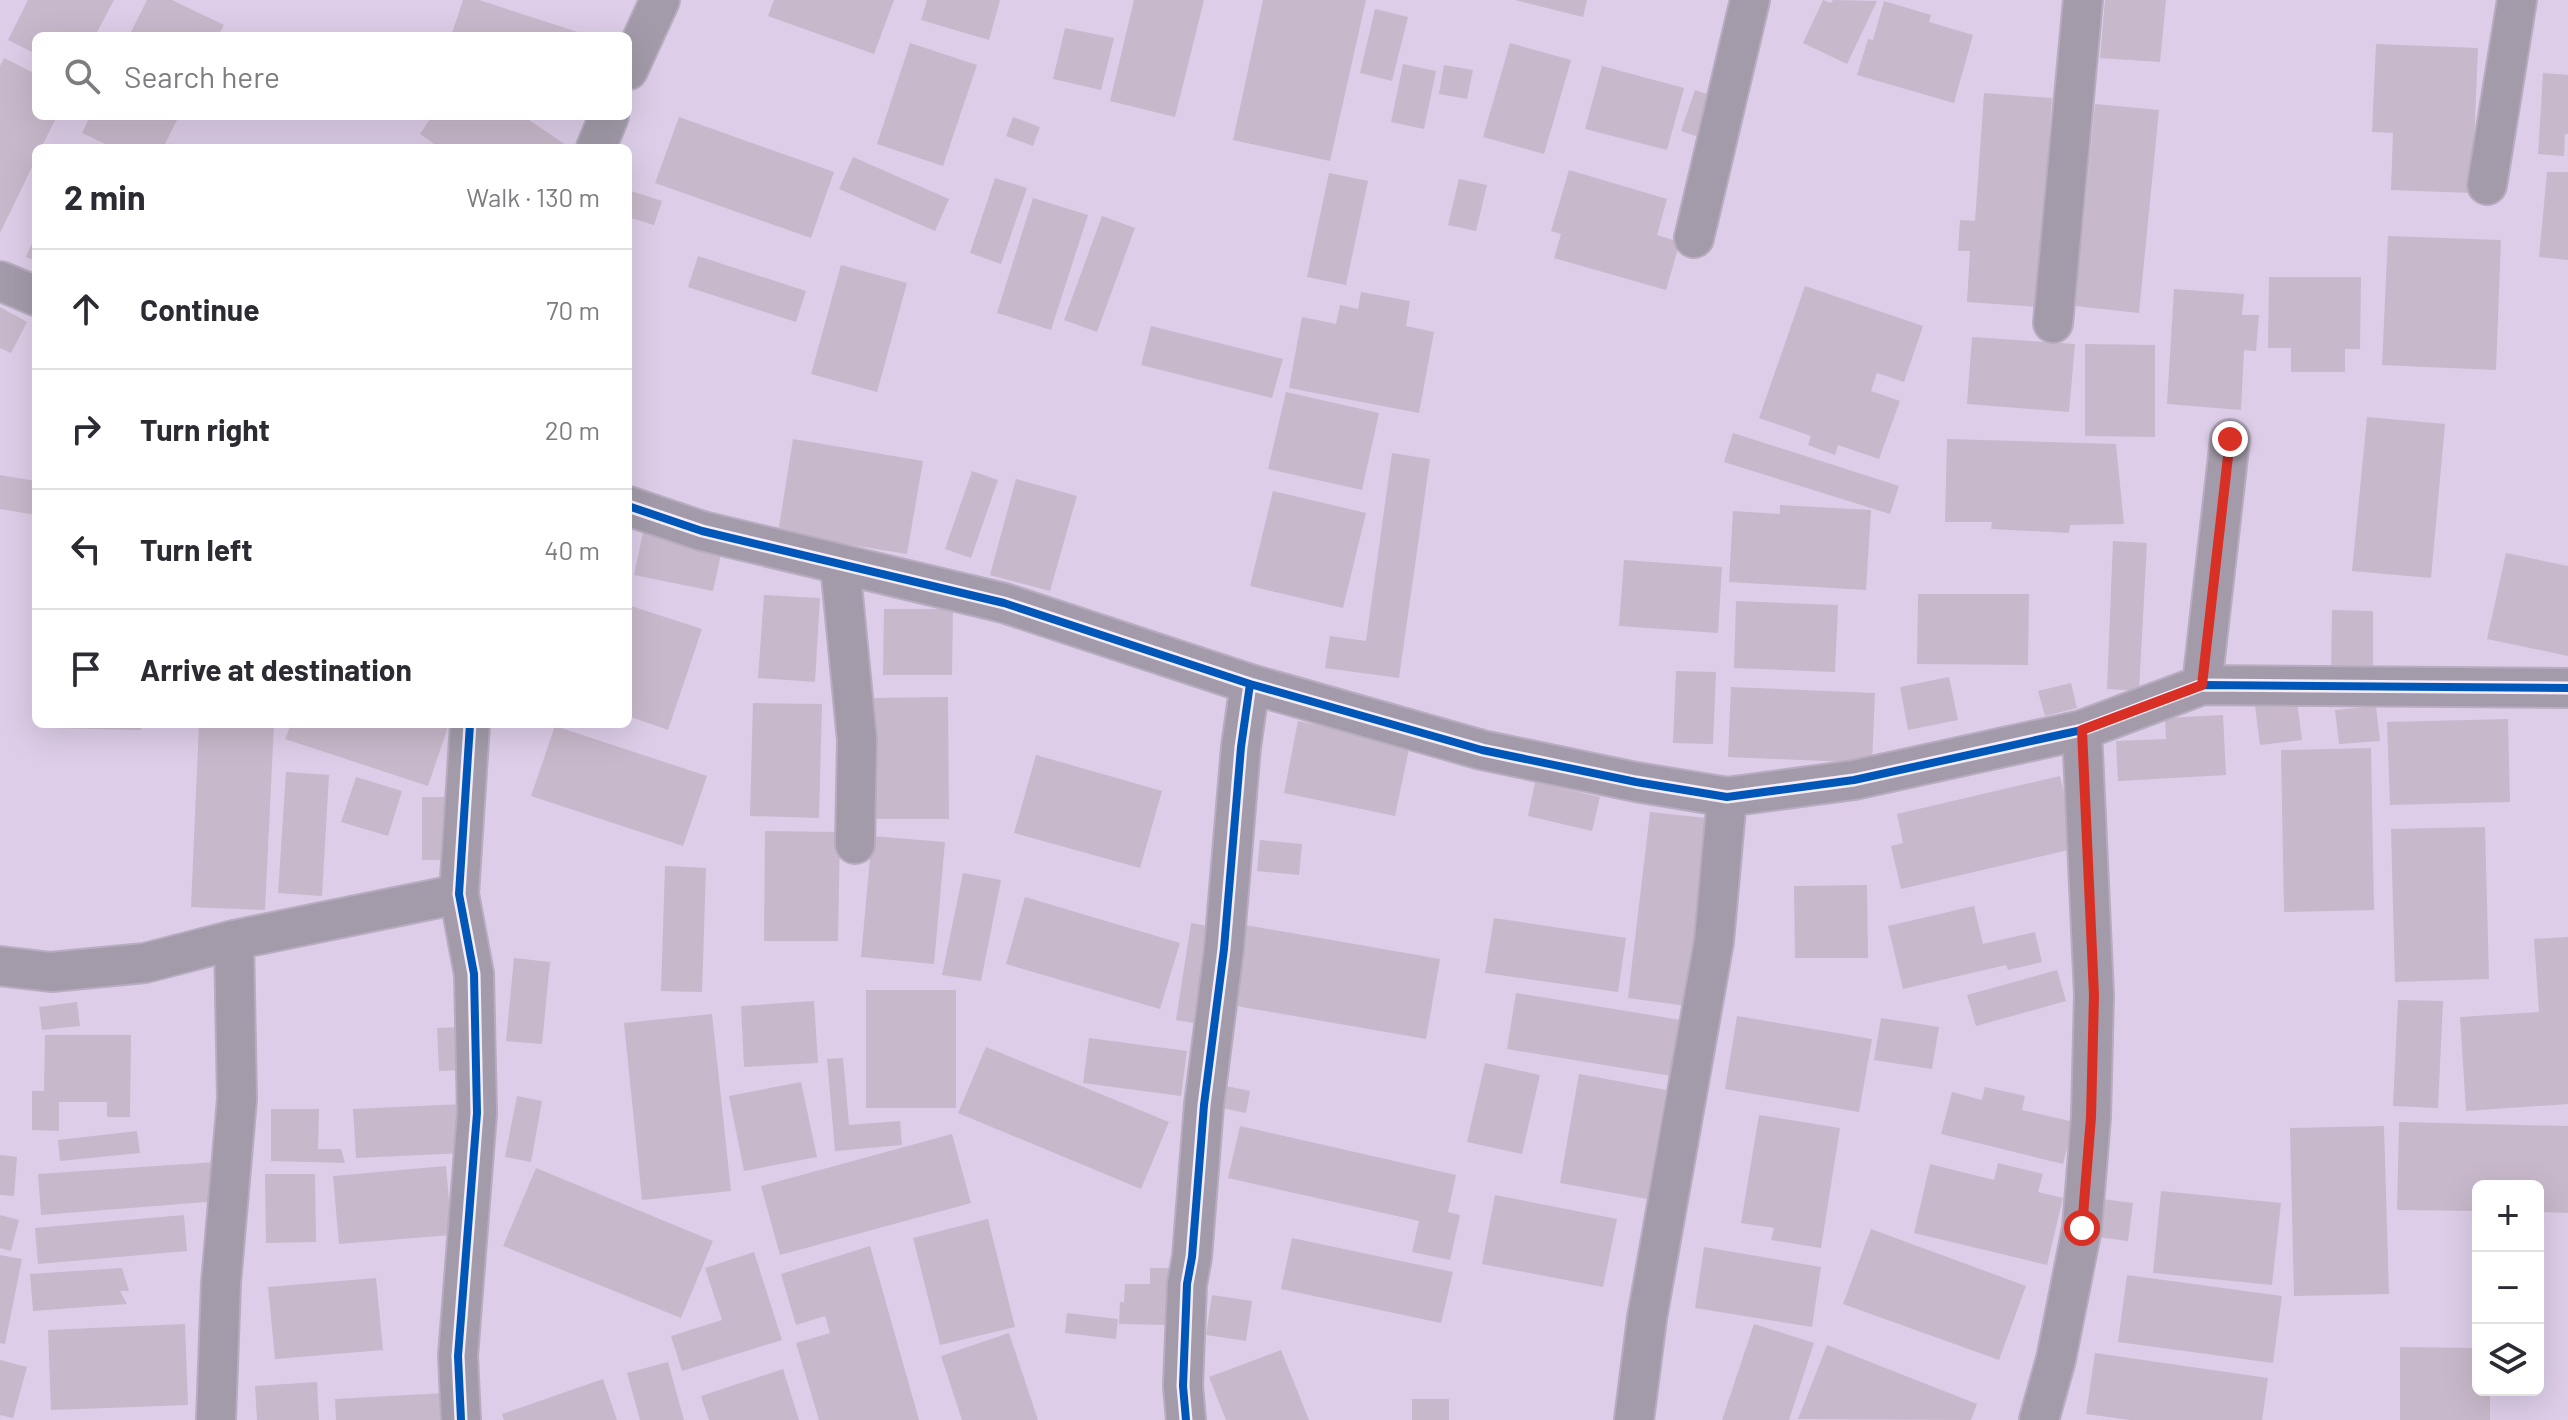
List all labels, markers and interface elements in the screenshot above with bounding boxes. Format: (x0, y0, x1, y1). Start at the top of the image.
search box (32, 32, 632, 120)
icon: search (60, 54, 104, 98)
text: Search here (124, 58, 280, 94)
text: 2 min (64, 176, 146, 217)
text: Walk · 130 m (466, 181, 600, 212)
icon: ahead (64, 287, 108, 331)
text: Continue (140, 291, 260, 327)
text: 70 m (546, 294, 600, 325)
icon: right (64, 407, 108, 451)
text: Turn right (140, 411, 270, 447)
text: 20 m (545, 414, 600, 445)
route end (2212, 421, 2248, 457)
icon: left (64, 527, 108, 571)
text: Turn left (140, 531, 253, 567)
text: 40 m (544, 534, 600, 565)
icon: arrive (64, 647, 108, 691)
text: Arrive at destination (140, 651, 412, 687)
map controls (2472, 1180, 2544, 1396)
button: + (2472, 1180, 2544, 1252)
route start (2064, 1210, 2100, 1246)
button: − (2472, 1252, 2544, 1324)
button: layers (2472, 1324, 2544, 1396)

